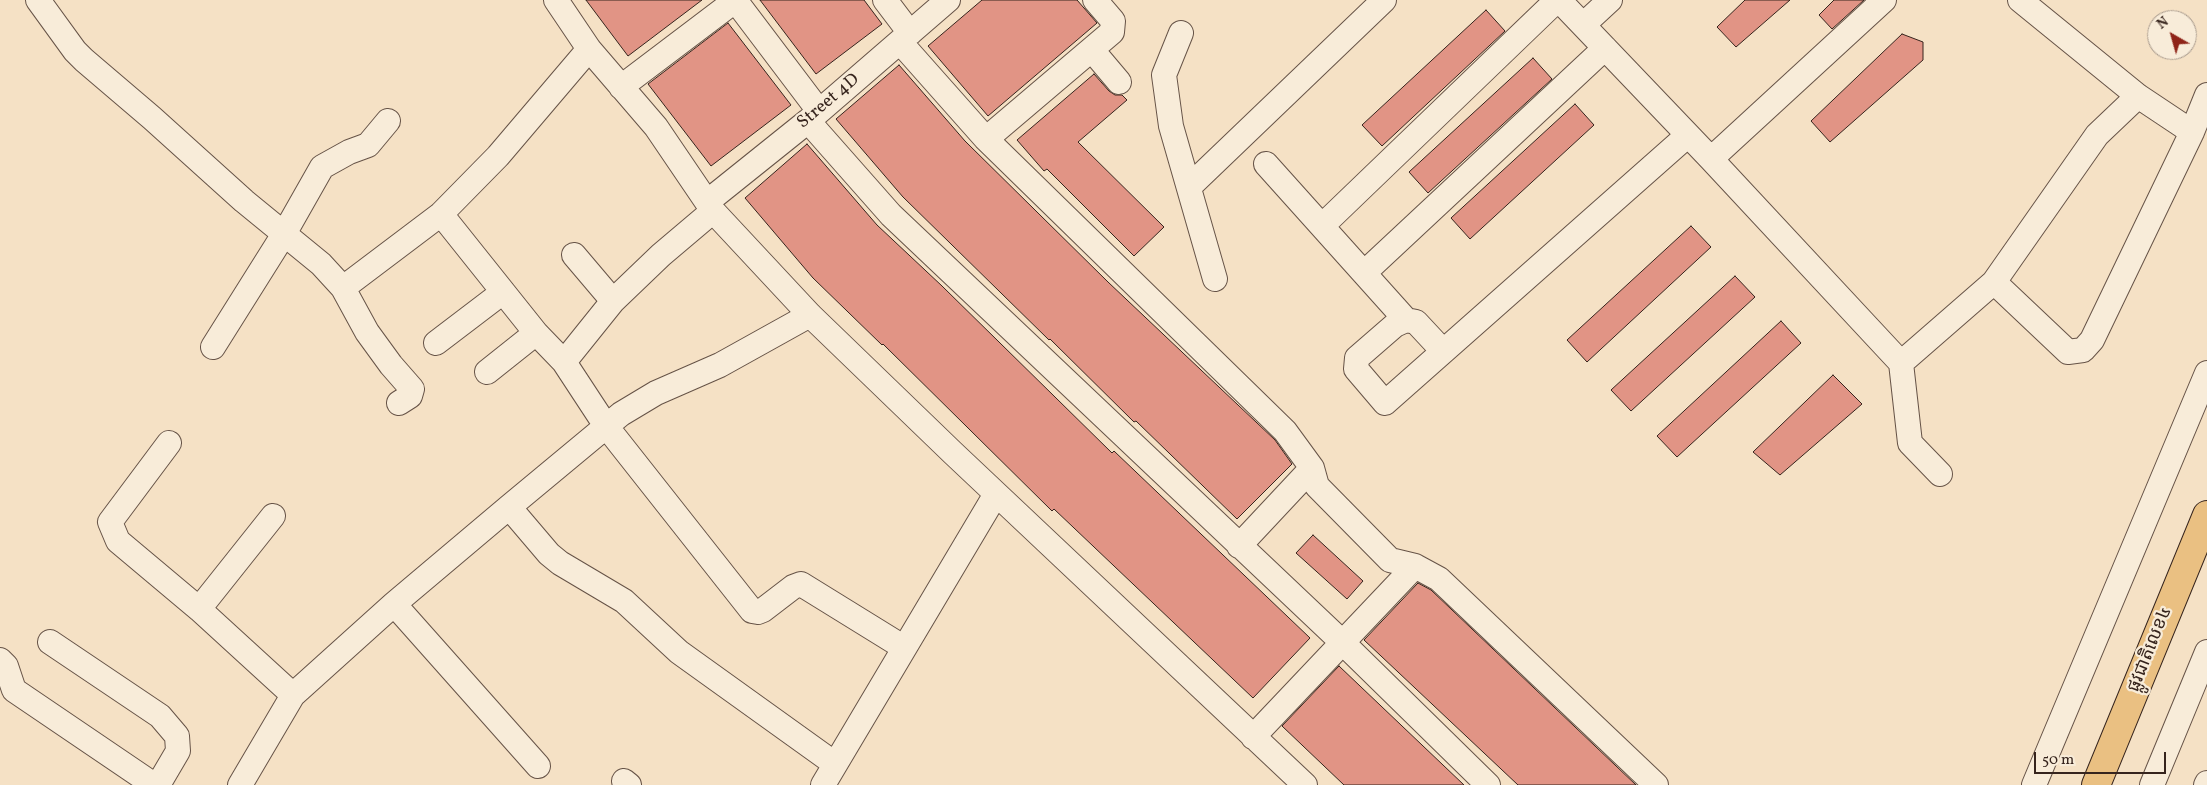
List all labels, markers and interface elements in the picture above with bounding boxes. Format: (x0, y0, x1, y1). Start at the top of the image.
north arrow (2147, 10, 2197, 60)
text: N (2153, 13, 2173, 34)
street label: Street 4D (793, 70, 865, 134)
street label: ផ្លូវជាតិលេខ៤ (2124, 604, 2178, 696)
scale bar (2037, 742, 2170, 774)
text: 50 m (2042, 750, 2074, 771)

